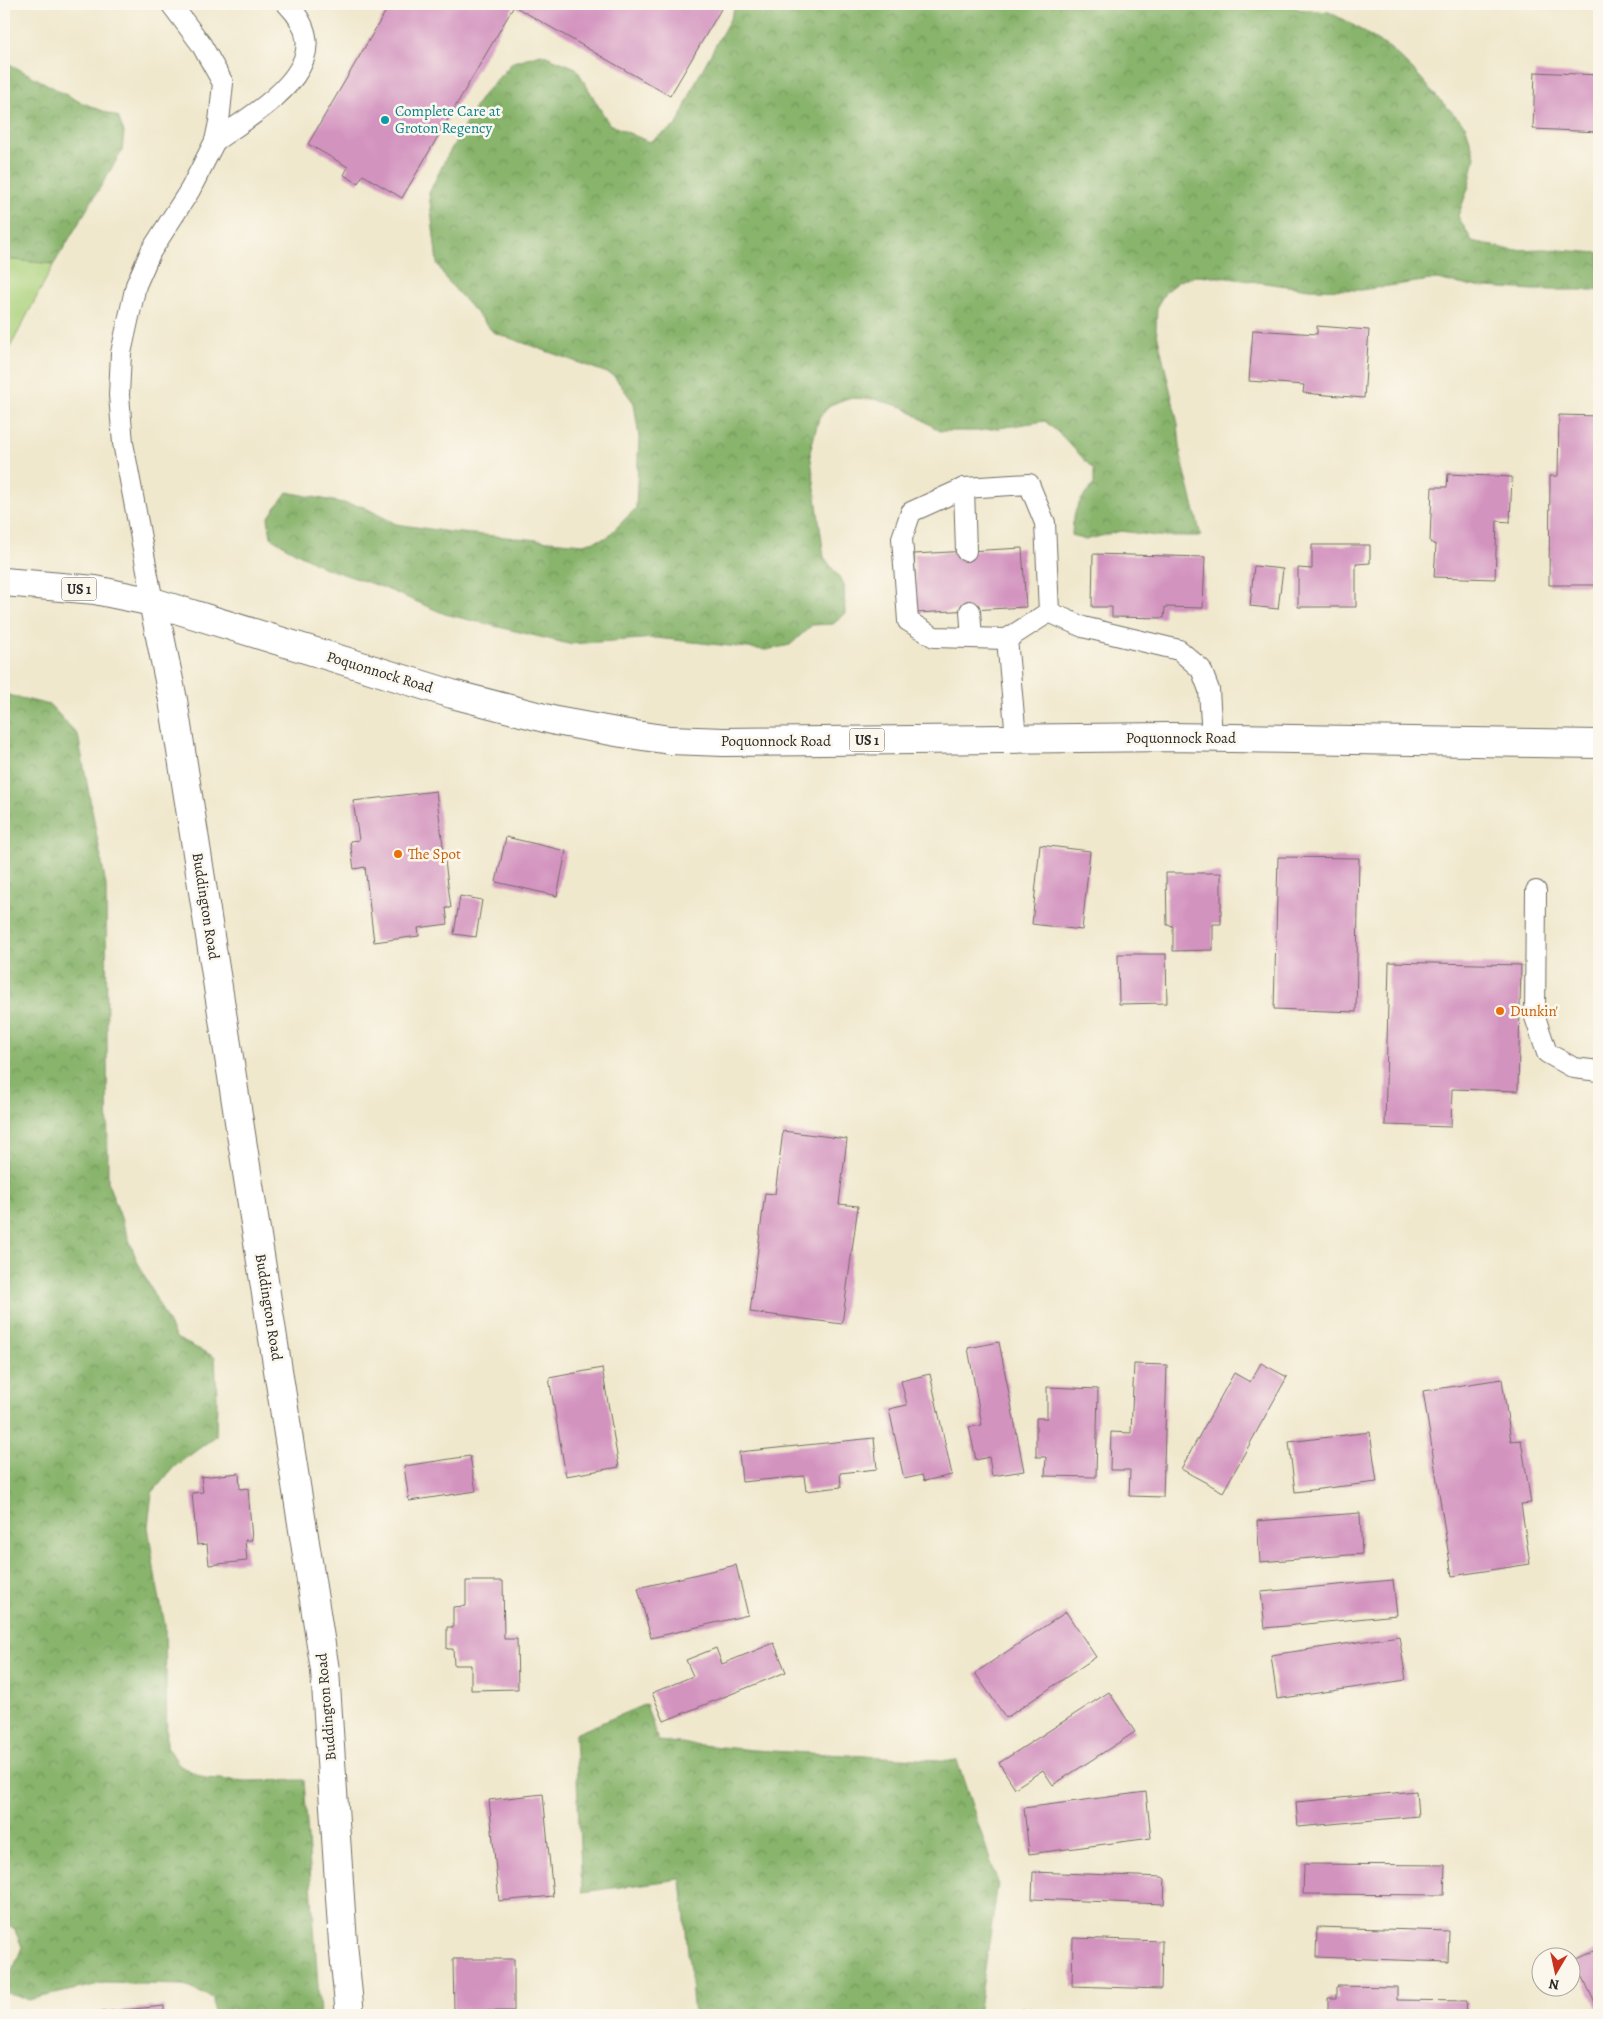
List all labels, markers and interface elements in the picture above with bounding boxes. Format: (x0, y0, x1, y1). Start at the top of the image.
place label: Complete Care at Groton Regency (395, 101, 501, 138)
marker: Complete Care at Groton Regency (379, 114, 391, 126)
road number: US 1 (62, 578, 96, 600)
street label: Poquonnock Road (324, 646, 437, 698)
road number: US 1 (850, 728, 884, 752)
street label: Poquonnock Road (1126, 728, 1237, 748)
street label: Poquonnock Road (721, 731, 832, 751)
place label: The Spot (408, 844, 461, 864)
marker: The Spot (392, 848, 404, 860)
street label: Buddington Road (188, 851, 224, 962)
place label: Dunkin' (1510, 1001, 1558, 1021)
marker: Dunkin' (1494, 1005, 1506, 1017)
street label: Buddington Road (251, 1252, 287, 1363)
street label: Buddington Road (311, 1651, 341, 1762)
north arrow (1530, 1946, 1580, 1996)
text: N (1548, 1974, 1561, 1995)

